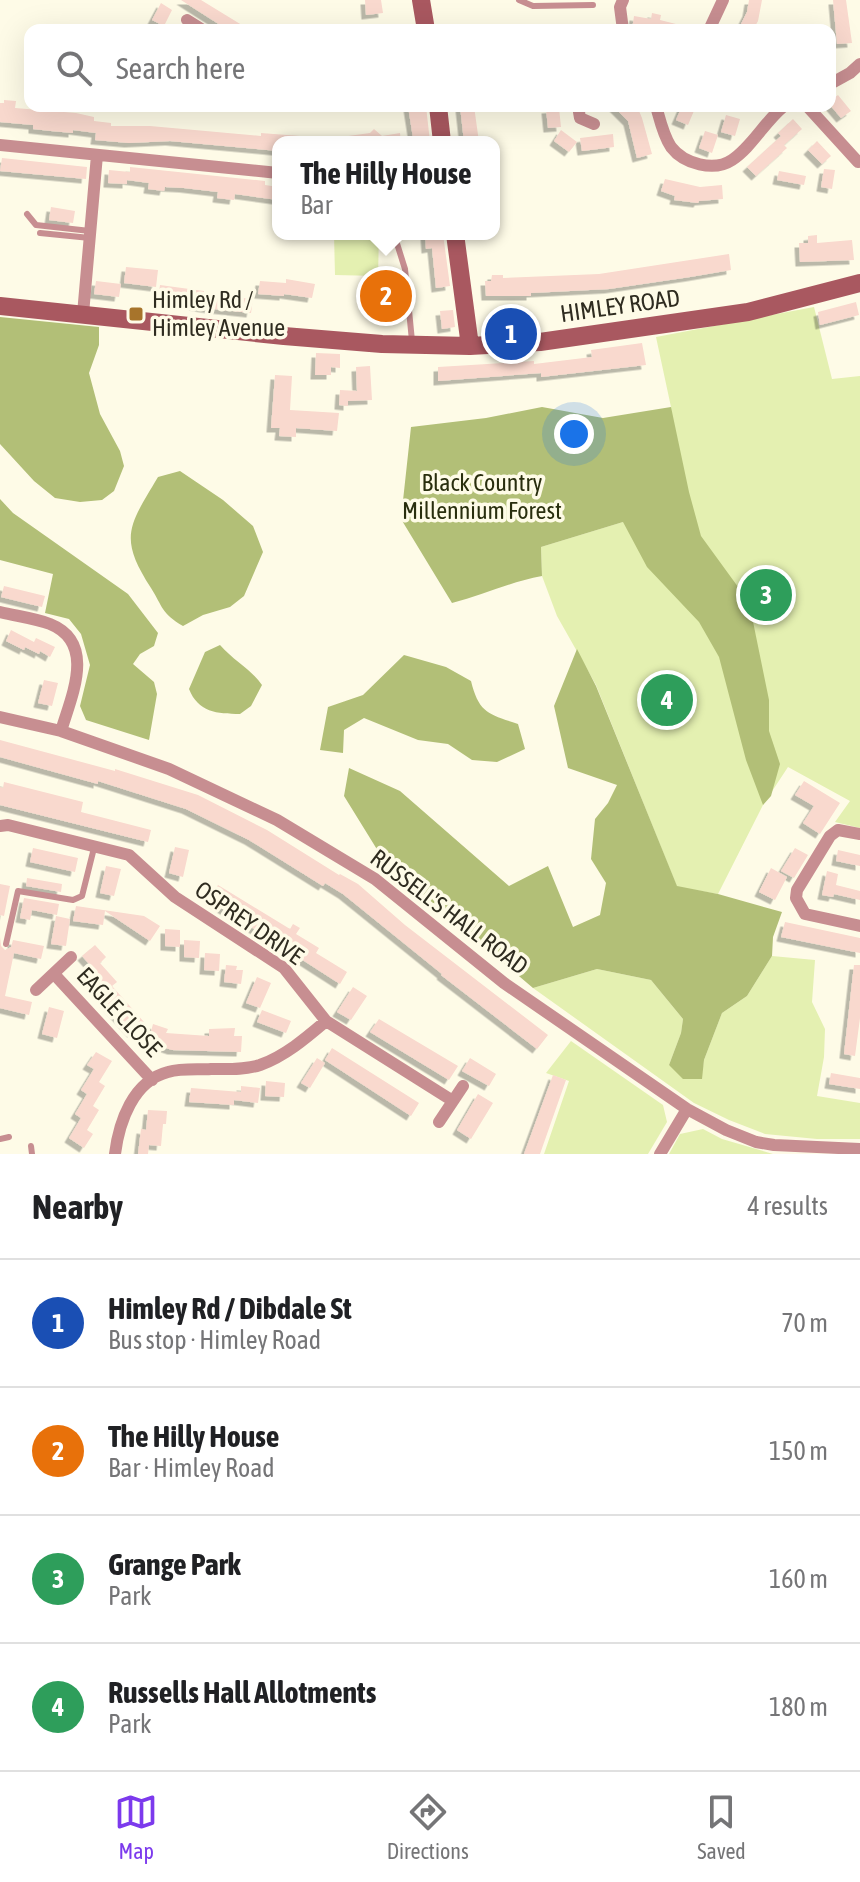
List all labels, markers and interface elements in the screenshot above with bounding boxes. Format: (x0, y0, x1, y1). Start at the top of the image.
search box (24, 24, 836, 112)
icon: search (52, 46, 96, 90)
text: Search here (116, 51, 245, 85)
popup (272, 136, 500, 240)
text: The Hilly House (300, 156, 472, 190)
text: Bar (300, 190, 332, 220)
pin: 2 (360, 266, 412, 326)
street label: HIMLEY ROAD (558, 284, 682, 327)
place label: Himley Rd / Himley Avenue (152, 286, 285, 341)
pin: 1 (485, 304, 537, 364)
marker: Himley Rd / Himley Avenue (127, 305, 145, 323)
your location (554, 414, 594, 454)
park label: Black Country Millennium Forest (402, 469, 562, 524)
pin: 3 (740, 565, 792, 625)
pin: 4 (641, 670, 693, 730)
street label: RUSSELL'S HALL ROAD (365, 844, 533, 979)
street label: OSPREY DRIVE (190, 876, 308, 970)
street label: EAGLE CLOSE (71, 962, 167, 1062)
text: Nearby (32, 1187, 123, 1226)
text: 4 results (747, 1191, 828, 1221)
text: Himley Rd / Dibdale St (108, 1291, 352, 1325)
text: 1 (52, 1308, 64, 1338)
text: 70 m (781, 1308, 828, 1338)
text: Bus stop · Himley Road (108, 1325, 321, 1355)
text: The Hilly House (108, 1419, 279, 1453)
text: 2 (52, 1436, 64, 1466)
text: 150 m (769, 1436, 828, 1466)
text: Bar · Himley Road (108, 1453, 275, 1483)
text: Grange Park (108, 1547, 241, 1581)
text: 3 (52, 1564, 64, 1594)
text: 160 m (769, 1564, 828, 1594)
text: Park (108, 1581, 151, 1611)
text: Russells Hall Allotments (108, 1675, 376, 1709)
text: 4 (52, 1692, 64, 1722)
text: 180 m (769, 1692, 828, 1722)
text: Park (108, 1709, 151, 1739)
tab: Map (114, 1790, 158, 1864)
tab: Directions (387, 1790, 469, 1864)
tab: Saved (697, 1790, 746, 1864)

